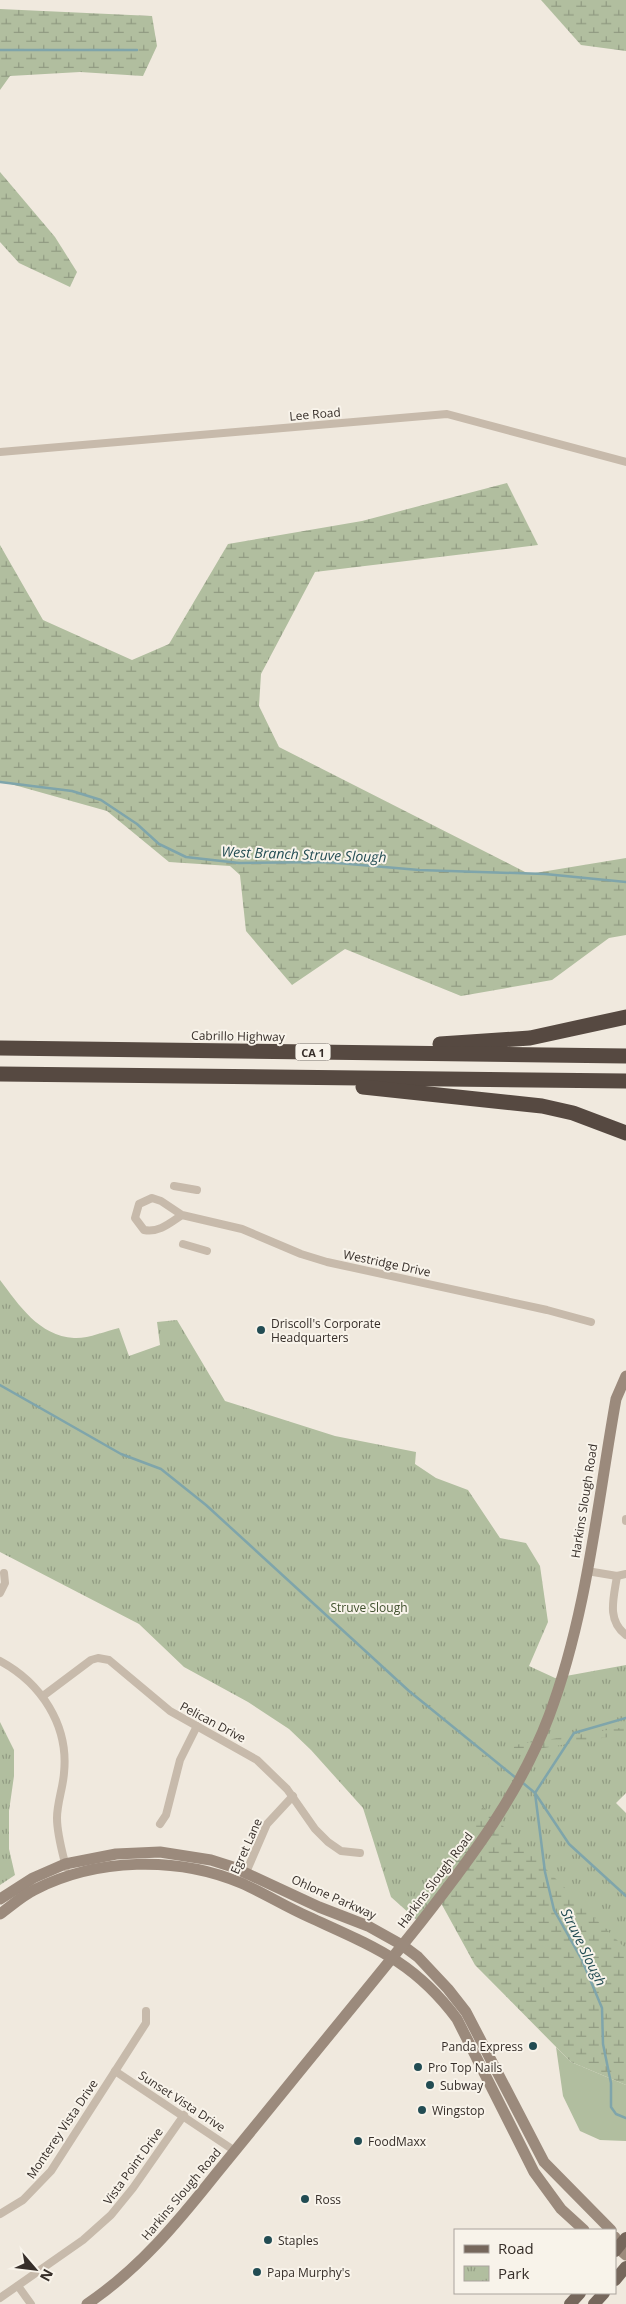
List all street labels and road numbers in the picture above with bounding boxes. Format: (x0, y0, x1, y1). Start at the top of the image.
street label: Lee Road (289, 403, 341, 425)
street label: Cabrillo Highway (191, 1027, 286, 1045)
road number: CA 1 (296, 1044, 330, 1060)
street label: Westridge Drive (342, 1245, 432, 1281)
street label: Harkins Slough Road (567, 1443, 601, 1559)
street label: Pelican Drive (177, 1698, 249, 1747)
street label: Egret Lane (226, 1815, 266, 1877)
street label: Harkins Slough Road (393, 1829, 477, 1931)
street label: Ohlone Parkway (289, 1871, 380, 1924)
street label: Sunset Vista Drive (135, 2067, 229, 2136)
street label: Monterey Vista Drive (22, 2076, 102, 2182)
street label: Vista Point Drive (99, 2124, 167, 2208)
street label: Harkins Slough Road (137, 2144, 225, 2244)

